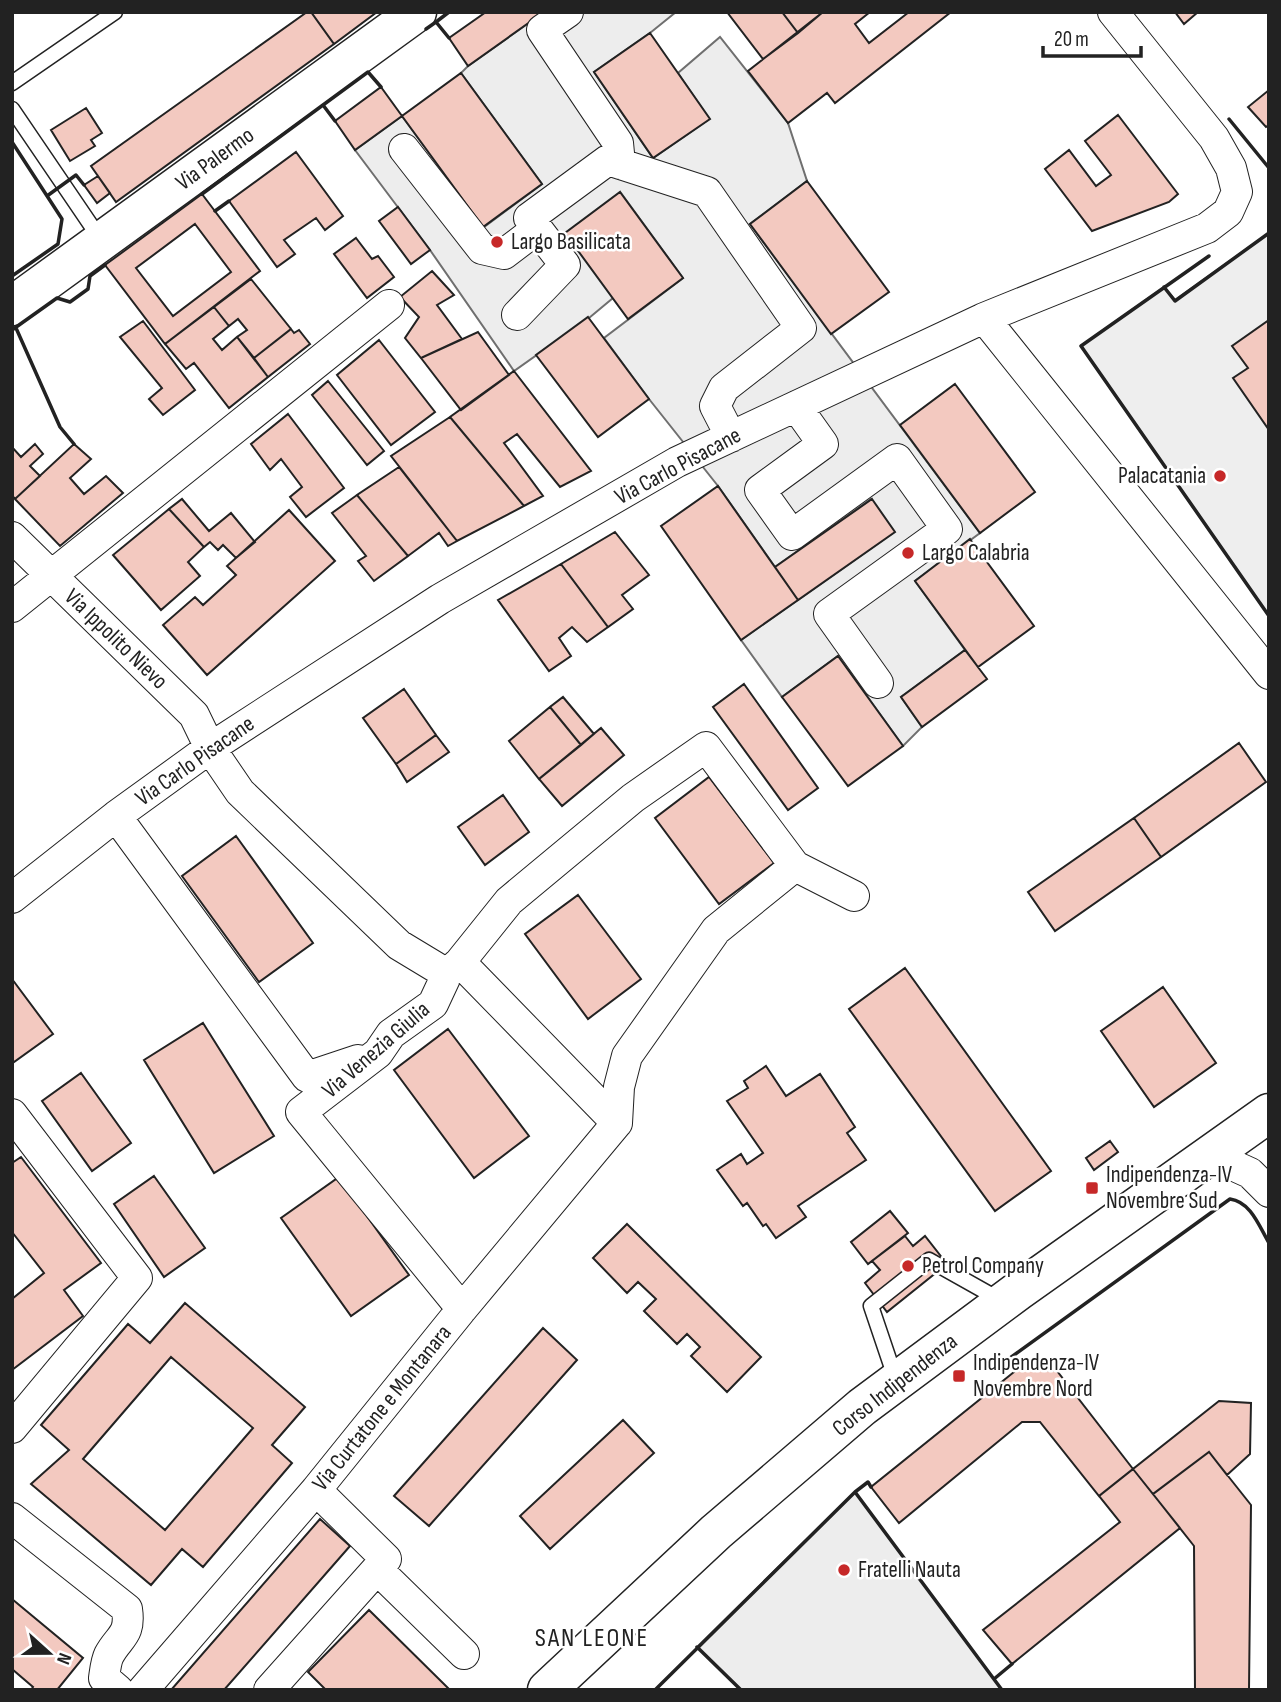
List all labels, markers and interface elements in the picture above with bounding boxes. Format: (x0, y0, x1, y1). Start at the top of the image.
scale bar (1043, 14, 1141, 58)
text: 20 m (1054, 27, 1089, 52)
street label: Via Palermo (170, 121, 260, 197)
place label: Largo Basilicata (511, 228, 631, 256)
marker: Largo Basilicata (489, 234, 505, 250)
street label: Via Carlo Pisacane (610, 421, 746, 511)
place label: Palacatania (1118, 462, 1206, 490)
marker: Palacatania (1212, 468, 1228, 484)
place label: Largo Calabria (922, 539, 1030, 567)
marker: Largo Calabria (900, 545, 916, 561)
street label: Via Ippolito Nievo (59, 583, 173, 695)
street label: Via Carlo Pisacane (130, 710, 260, 812)
street label: Via Venezia Giulia (316, 996, 436, 1104)
place label: Indipendenza-IV Novembre Sud (1106, 1161, 1233, 1215)
marker: Indipendenza-IV Novembre Sud (1084, 1180, 1100, 1196)
place label: Petrol Company (922, 1252, 1044, 1280)
marker: Petrol Company (900, 1258, 916, 1274)
street label: Via Curtatone e Montanara (307, 1319, 457, 1497)
street label: Corso Indipendenza (827, 1327, 963, 1443)
place label: Indipendenza-IV Novembre Nord (973, 1349, 1100, 1403)
marker: Indipendenza-IV Novembre Nord (951, 1368, 967, 1384)
place label: Fratelli Nauta (858, 1556, 961, 1584)
marker: Fratelli Nauta (836, 1562, 852, 1578)
north arrow (14, 1618, 84, 1688)
district label: SAN LEONE (535, 1623, 649, 1654)
text: N (51, 1650, 76, 1667)

